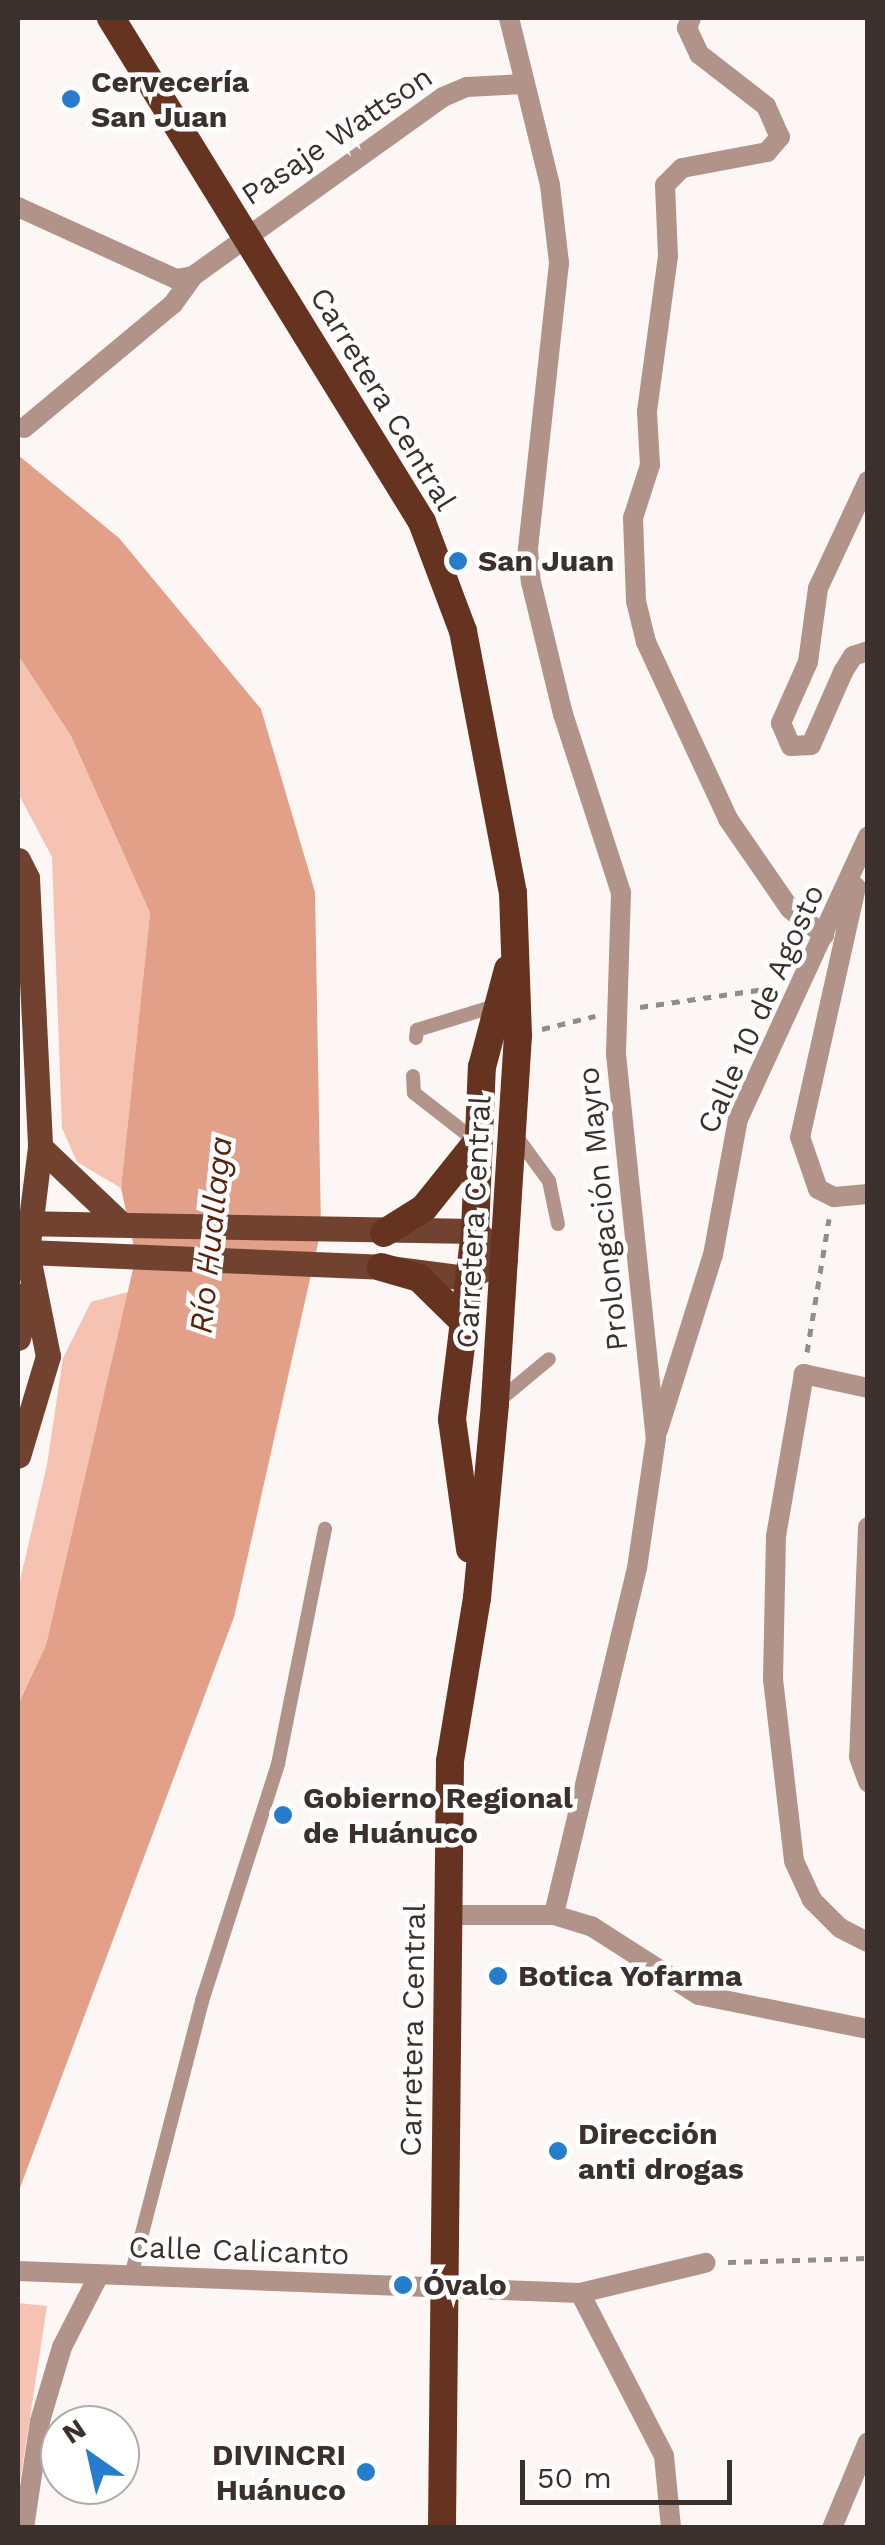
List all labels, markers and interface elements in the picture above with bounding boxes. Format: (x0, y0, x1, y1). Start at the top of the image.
street label: Pasaje Wattson (234, 59, 440, 213)
place label: Cervecería San Juan (91, 64, 249, 134)
marker: Cervecería San Juan (60, 88, 82, 110)
street label: Carretera Central (302, 281, 464, 517)
place label: San Juan (478, 543, 615, 579)
marker: San Juan (447, 550, 469, 572)
street label: Calle 10 de Agosto (690, 878, 832, 1140)
street label: Prolongación Mayro (570, 1065, 636, 1353)
street label: Carretera Central (449, 1094, 499, 1350)
water label: Río Huallaga (182, 1134, 240, 1336)
place label: Gobierno Regional de Huánuco (303, 1780, 573, 1850)
marker: Gobierno Regional de Huánuco (272, 1804, 294, 1826)
street label: Carretera Central (393, 1903, 433, 2157)
place label: Botica Yofarma (518, 1958, 743, 1994)
marker: Botica Yofarma (487, 1965, 509, 1987)
place label: Dirección anti drogas (578, 2116, 744, 2186)
marker: Dirección anti drogas (547, 2140, 569, 2162)
street label: Calle Calicanto (128, 2229, 350, 2273)
place label: Óvalo (423, 2267, 507, 2303)
marker: Óvalo (392, 2274, 414, 2296)
north arrow (40, 2405, 140, 2505)
text: N (56, 2412, 92, 2451)
place label: DIVINCRI Huánuco (212, 2437, 346, 2508)
scale bar (525, 2440, 738, 2502)
text: 50 m (537, 2460, 612, 2495)
marker: DIVINCRI Huánuco (355, 2461, 377, 2483)

